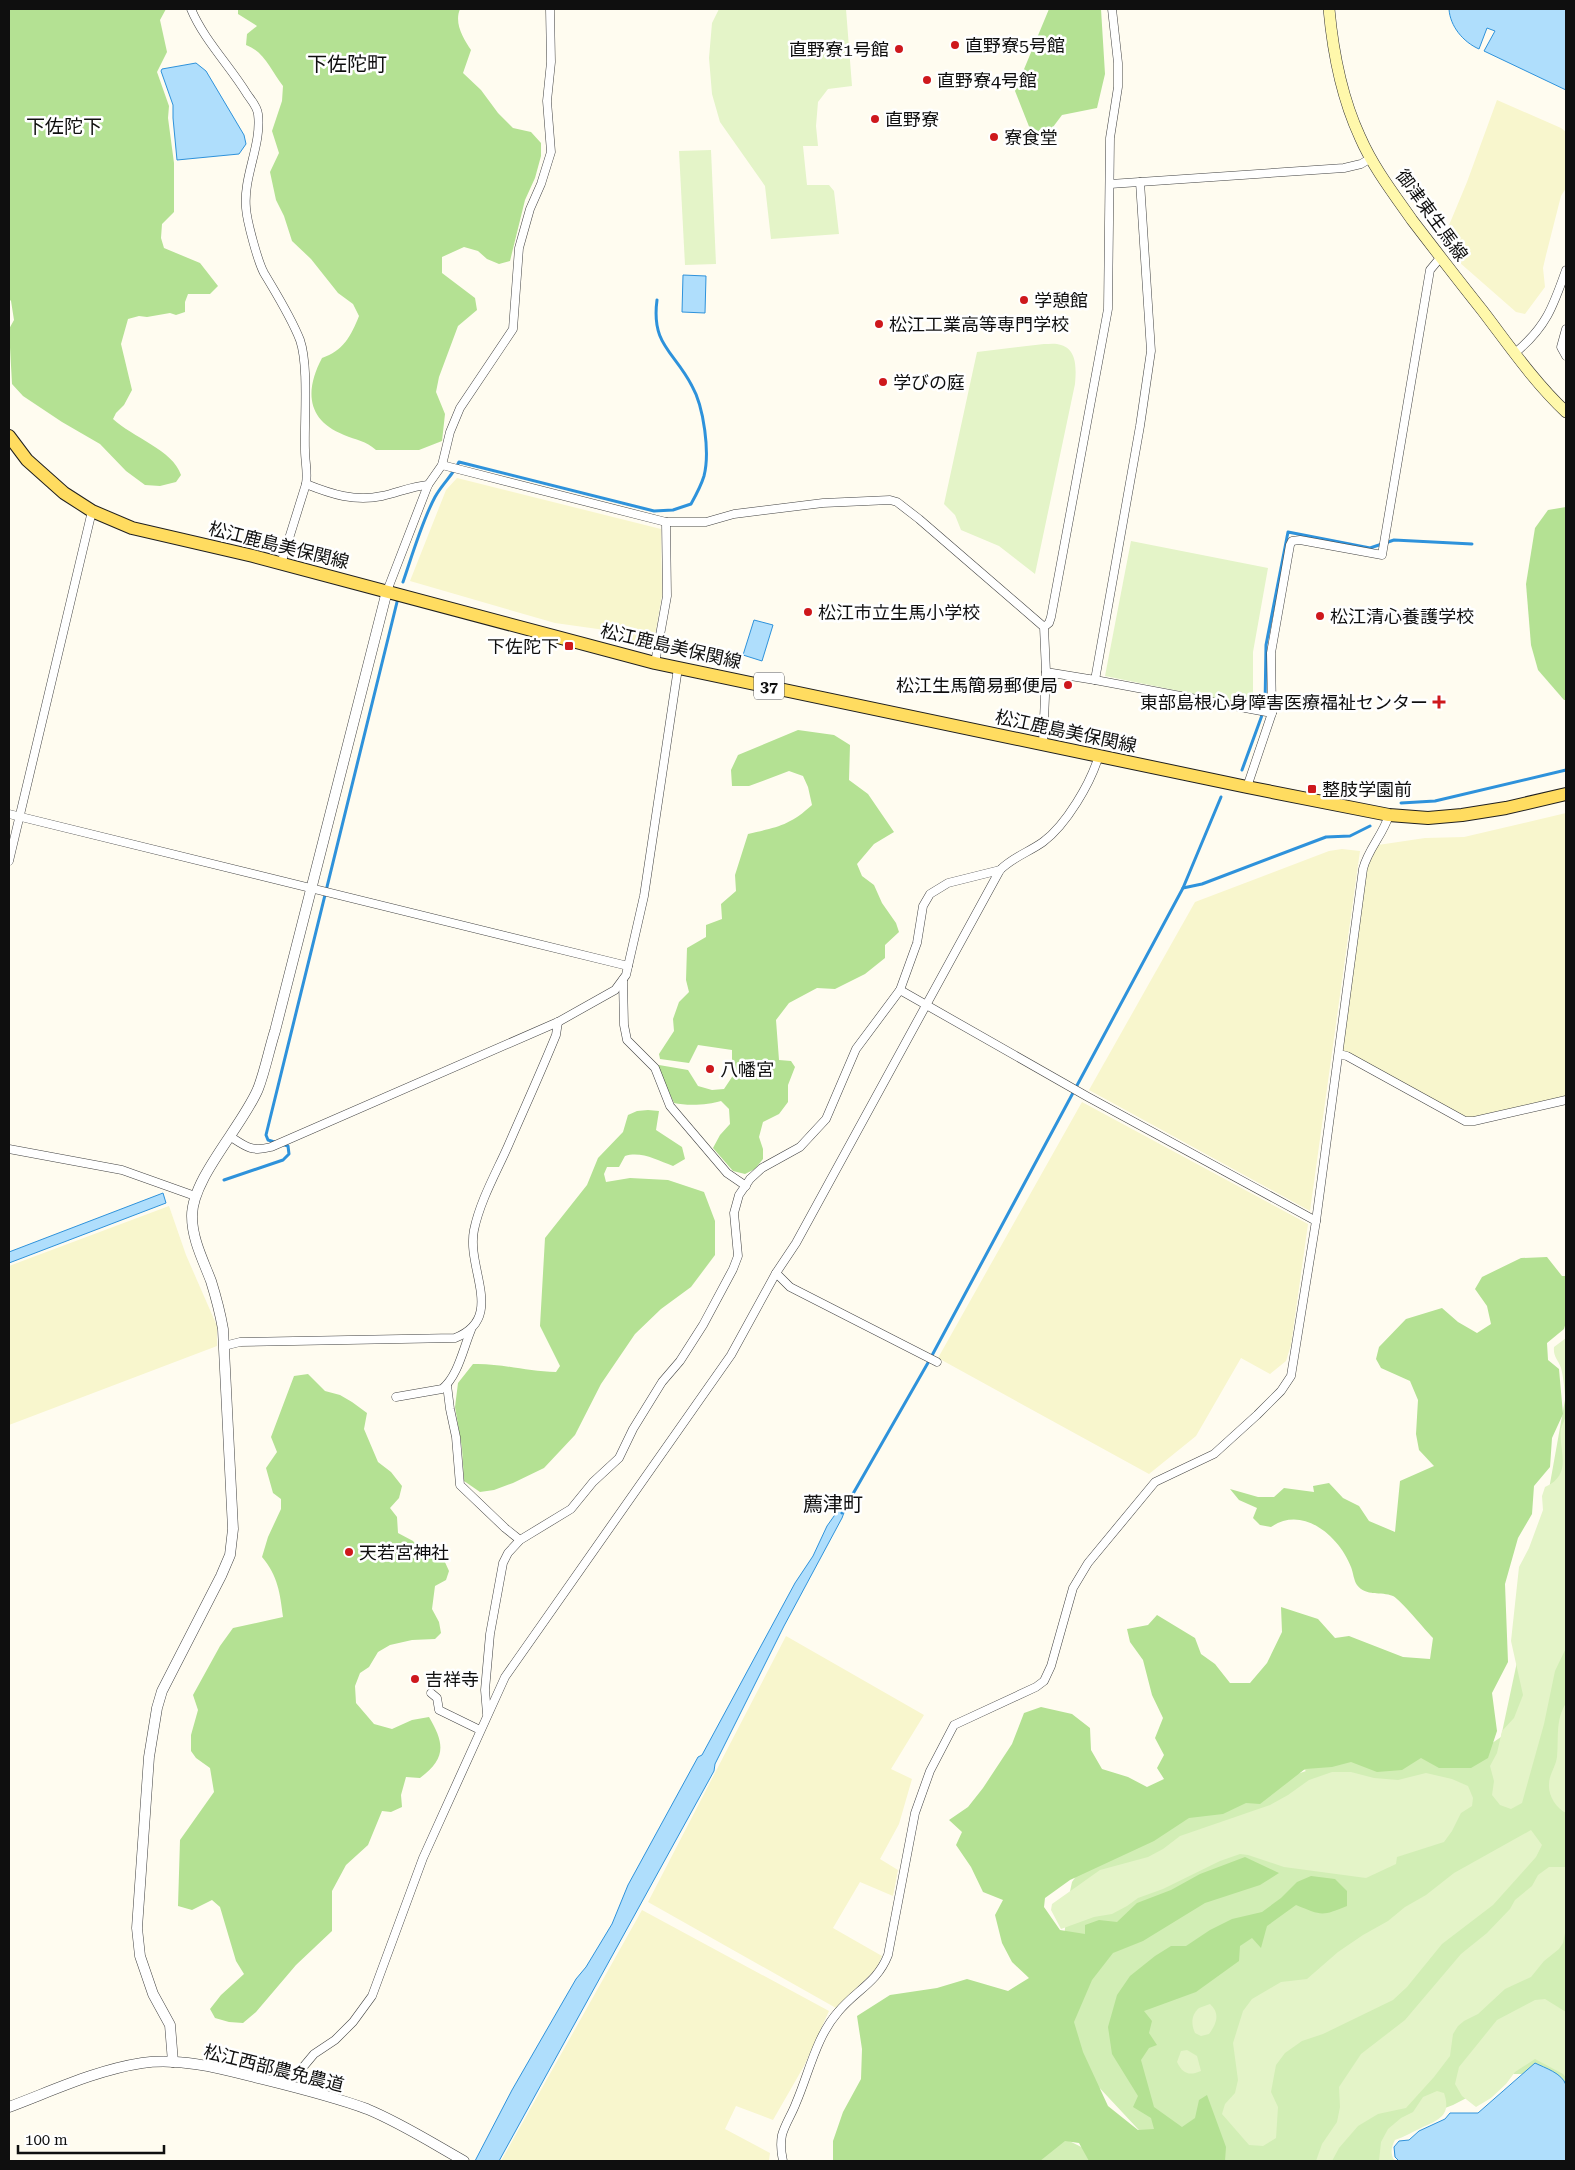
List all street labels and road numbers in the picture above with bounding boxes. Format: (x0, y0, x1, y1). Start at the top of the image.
street label: 御津東生馬線 (1392, 165, 1472, 265)
street label: 松江鹿島美保関線 (207, 517, 351, 573)
street label: 松江鹿島美保関線 (598, 620, 744, 672)
road number: 37 (754, 672, 784, 699)
street label: 松江鹿島美保関線 (993, 706, 1139, 756)
street label: 松江西部農免農道 (202, 2040, 346, 2096)

